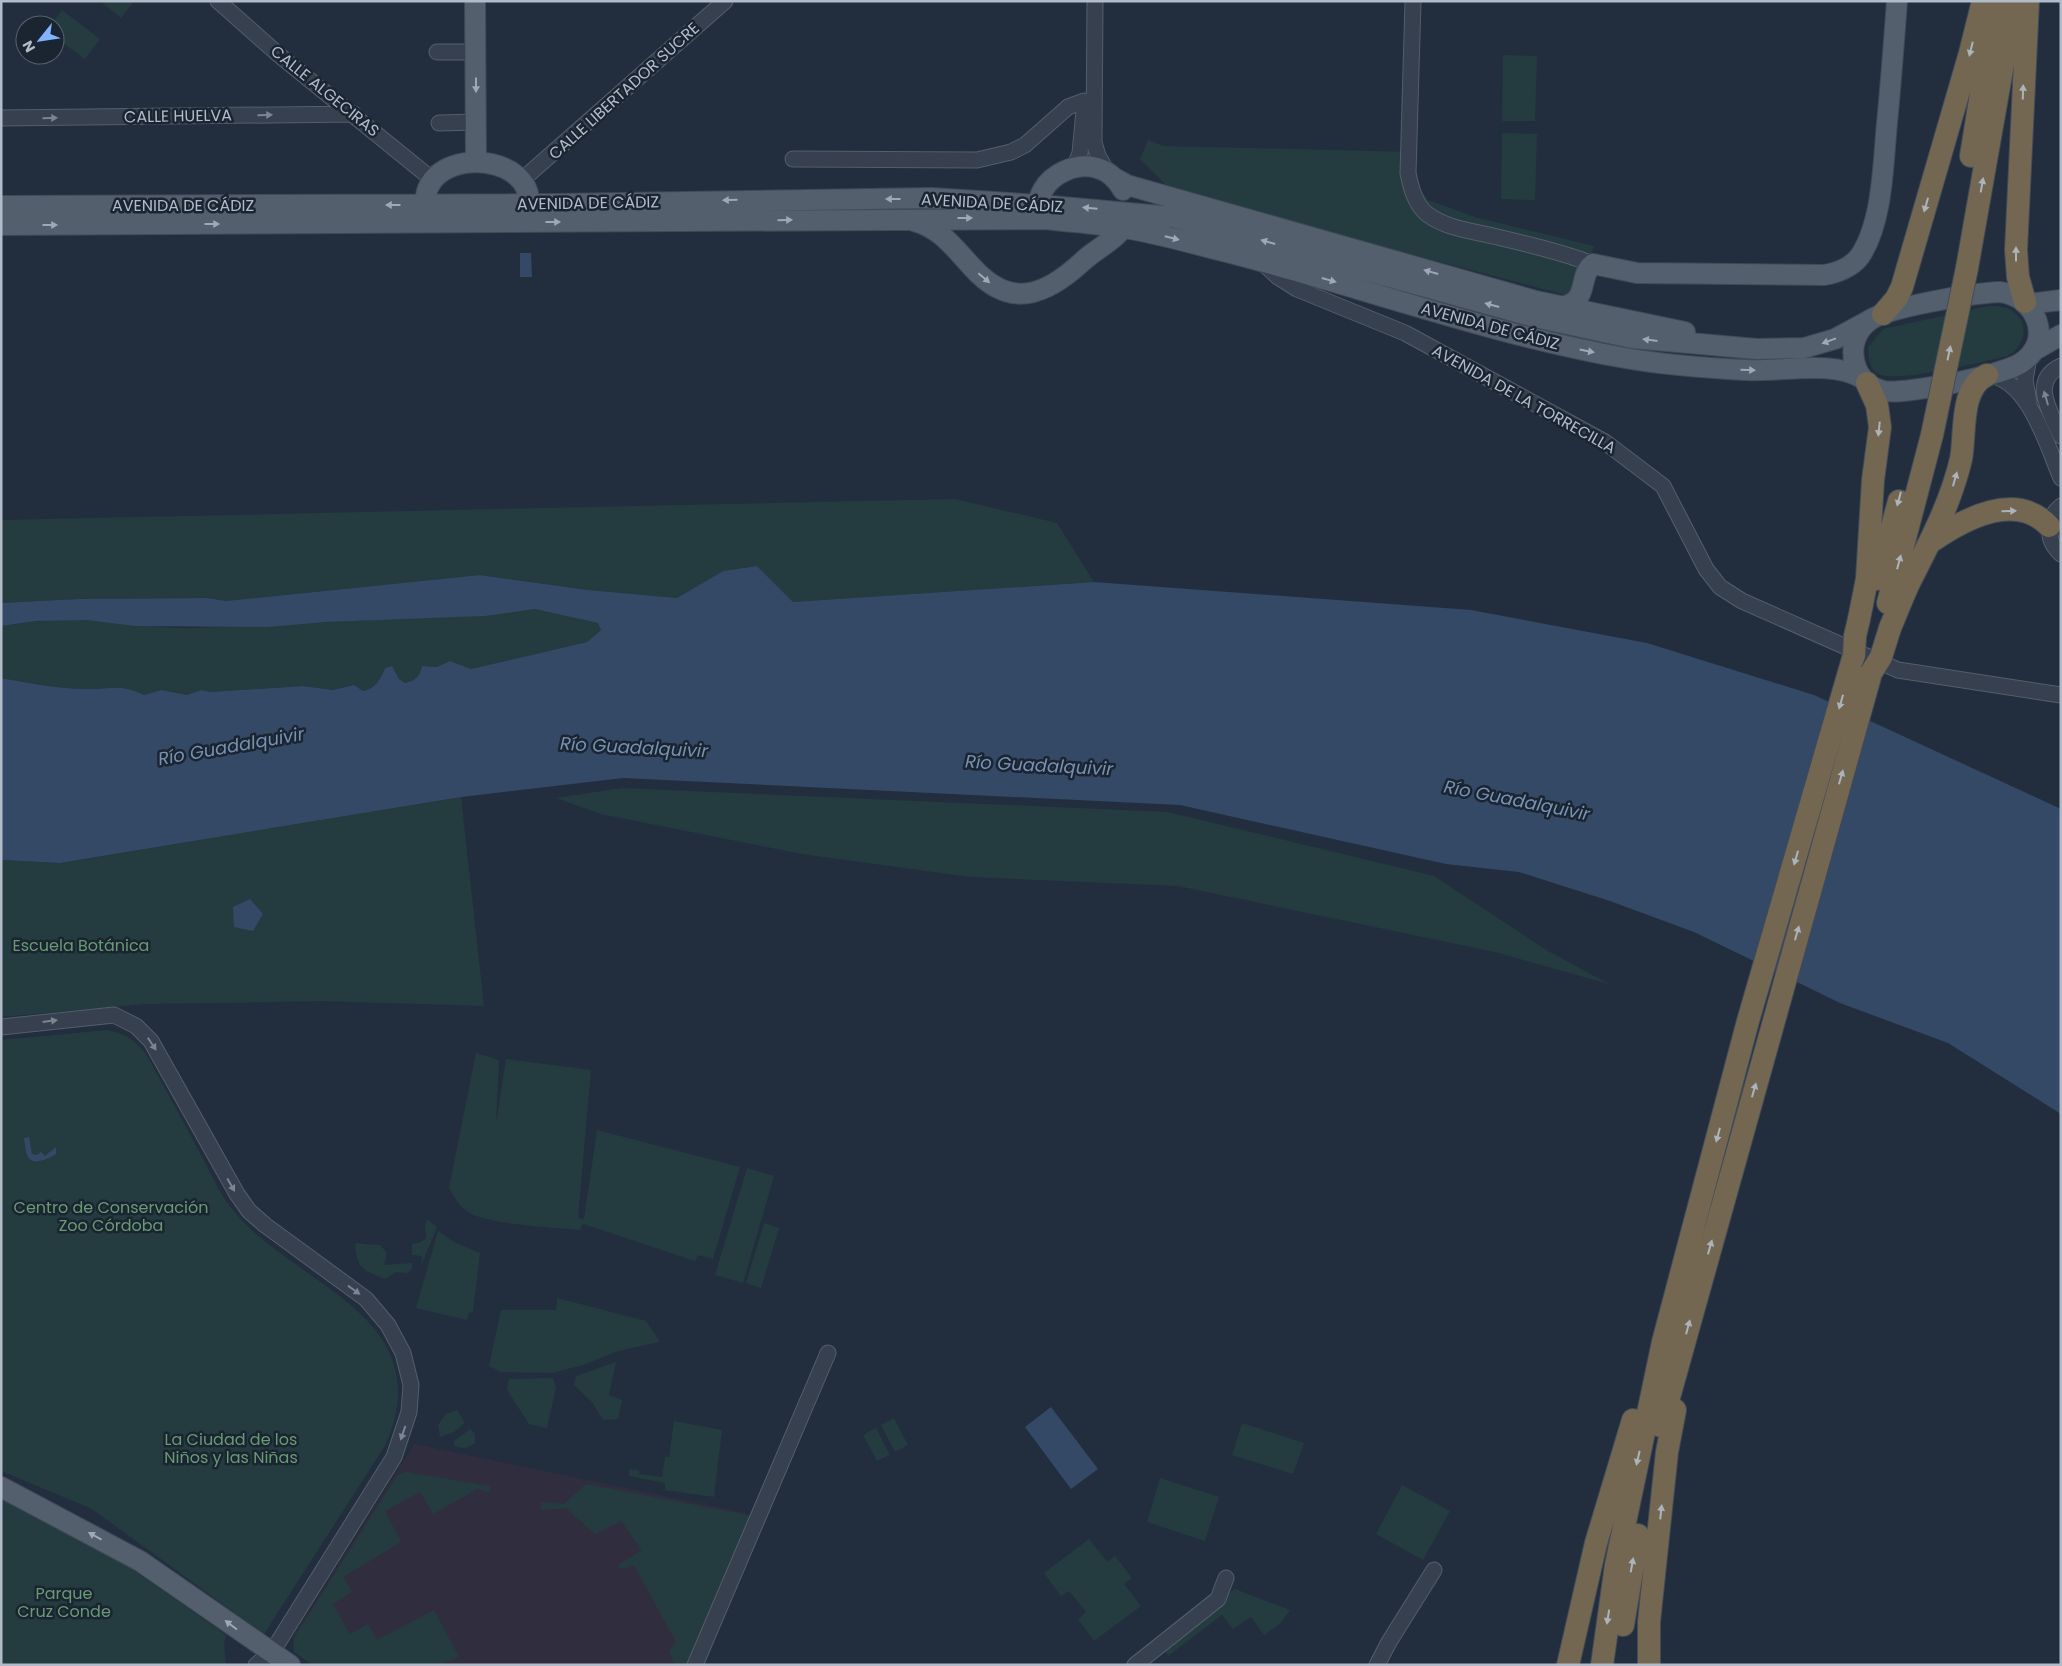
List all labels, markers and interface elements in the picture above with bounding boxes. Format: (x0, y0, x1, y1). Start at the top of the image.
north arrow (15, 15, 65, 65)
street label: CALLE LIBERTADOR SUCRE (544, 17, 704, 165)
text: N (17, 37, 40, 56)
street label: CALLE ALGECIRAS (266, 40, 384, 142)
one-way arrow (1967, 41, 1975, 56)
one-way arrow (472, 77, 480, 93)
one-way arrow (2019, 84, 2027, 100)
street label: CALLE HUELVA (124, 104, 232, 128)
one-way arrow (257, 111, 273, 119)
one-way arrow (42, 114, 58, 122)
one-way arrow (1978, 177, 1986, 193)
street label: AVENIDA DE CÁDIZ (920, 188, 1064, 218)
street label: AVENIDA DE CÁDIZ (517, 190, 659, 216)
street label: AVENIDA DE CÁDIZ (112, 194, 254, 217)
one-way arrow (885, 195, 901, 203)
one-way arrow (722, 197, 738, 205)
one-way arrow (1922, 197, 1930, 212)
one-way arrow (385, 201, 401, 209)
one-way arrow (1082, 204, 1098, 212)
one-way arrow (957, 214, 973, 222)
one-way arrow (777, 216, 793, 224)
one-way arrow (545, 218, 561, 226)
one-way arrow (205, 220, 221, 228)
one-way arrow (42, 221, 58, 229)
one-way arrow (1164, 234, 1179, 242)
one-way arrow (1260, 238, 1275, 246)
one-way arrow (2012, 246, 2020, 262)
one-way arrow (1423, 267, 1438, 275)
one-way arrow (977, 273, 990, 284)
one-way arrow (1321, 277, 1336, 285)
street label: AVENIDA DE CÁDIZ (1418, 296, 1562, 356)
one-way arrow (1484, 301, 1499, 309)
one-way arrow (1642, 336, 1658, 344)
one-way arrow (1821, 337, 1836, 345)
street label: AVENIDA DE LA TORRECILLA (1428, 339, 1620, 459)
one-way arrow (1945, 346, 1953, 361)
one-way arrow (1579, 347, 1595, 355)
one-way arrow (1740, 366, 1756, 374)
one-way arrow (2041, 391, 2049, 406)
one-way arrow (1875, 421, 1883, 437)
one-way arrow (1952, 471, 1960, 486)
one-way arrow (1895, 491, 1903, 506)
one-way arrow (2001, 506, 2017, 514)
one-way arrow (1895, 554, 1903, 569)
one-way arrow (1836, 694, 1844, 709)
water label: Río Guadalquivir (156, 721, 307, 771)
water label: Río Guadalquivir (559, 731, 710, 763)
water label: Río Guadalquivir (964, 749, 1115, 781)
one-way arrow (1837, 769, 1845, 784)
water label: Río Guadalquivir (1442, 774, 1593, 827)
one-way arrow (1791, 850, 1799, 865)
one-way arrow (1793, 926, 1801, 941)
park label: Escuela Botánica (13, 934, 149, 957)
one-way arrow (42, 1017, 58, 1025)
one-way arrow (147, 1037, 156, 1051)
one-way arrow (1750, 1082, 1758, 1097)
one-way arrow (1713, 1128, 1721, 1143)
one-way arrow (227, 1179, 236, 1192)
park label: Centro de Conservación Zoo Córdoba (14, 1196, 208, 1237)
one-way arrow (1707, 1239, 1715, 1254)
one-way arrow (347, 1285, 361, 1295)
one-way arrow (1685, 1319, 1693, 1334)
one-way arrow (399, 1425, 407, 1440)
park label: La Ciudad de los Niños y las Niñas (164, 1428, 298, 1469)
one-way arrow (1634, 1450, 1642, 1465)
one-way arrow (1657, 1503, 1665, 1519)
one-way arrow (89, 1532, 102, 1541)
one-way arrow (1629, 1556, 1637, 1572)
park label: Parque Cruz Conde (17, 1582, 111, 1623)
one-way arrow (1604, 1610, 1612, 1626)
one-way arrow (225, 1619, 238, 1630)

